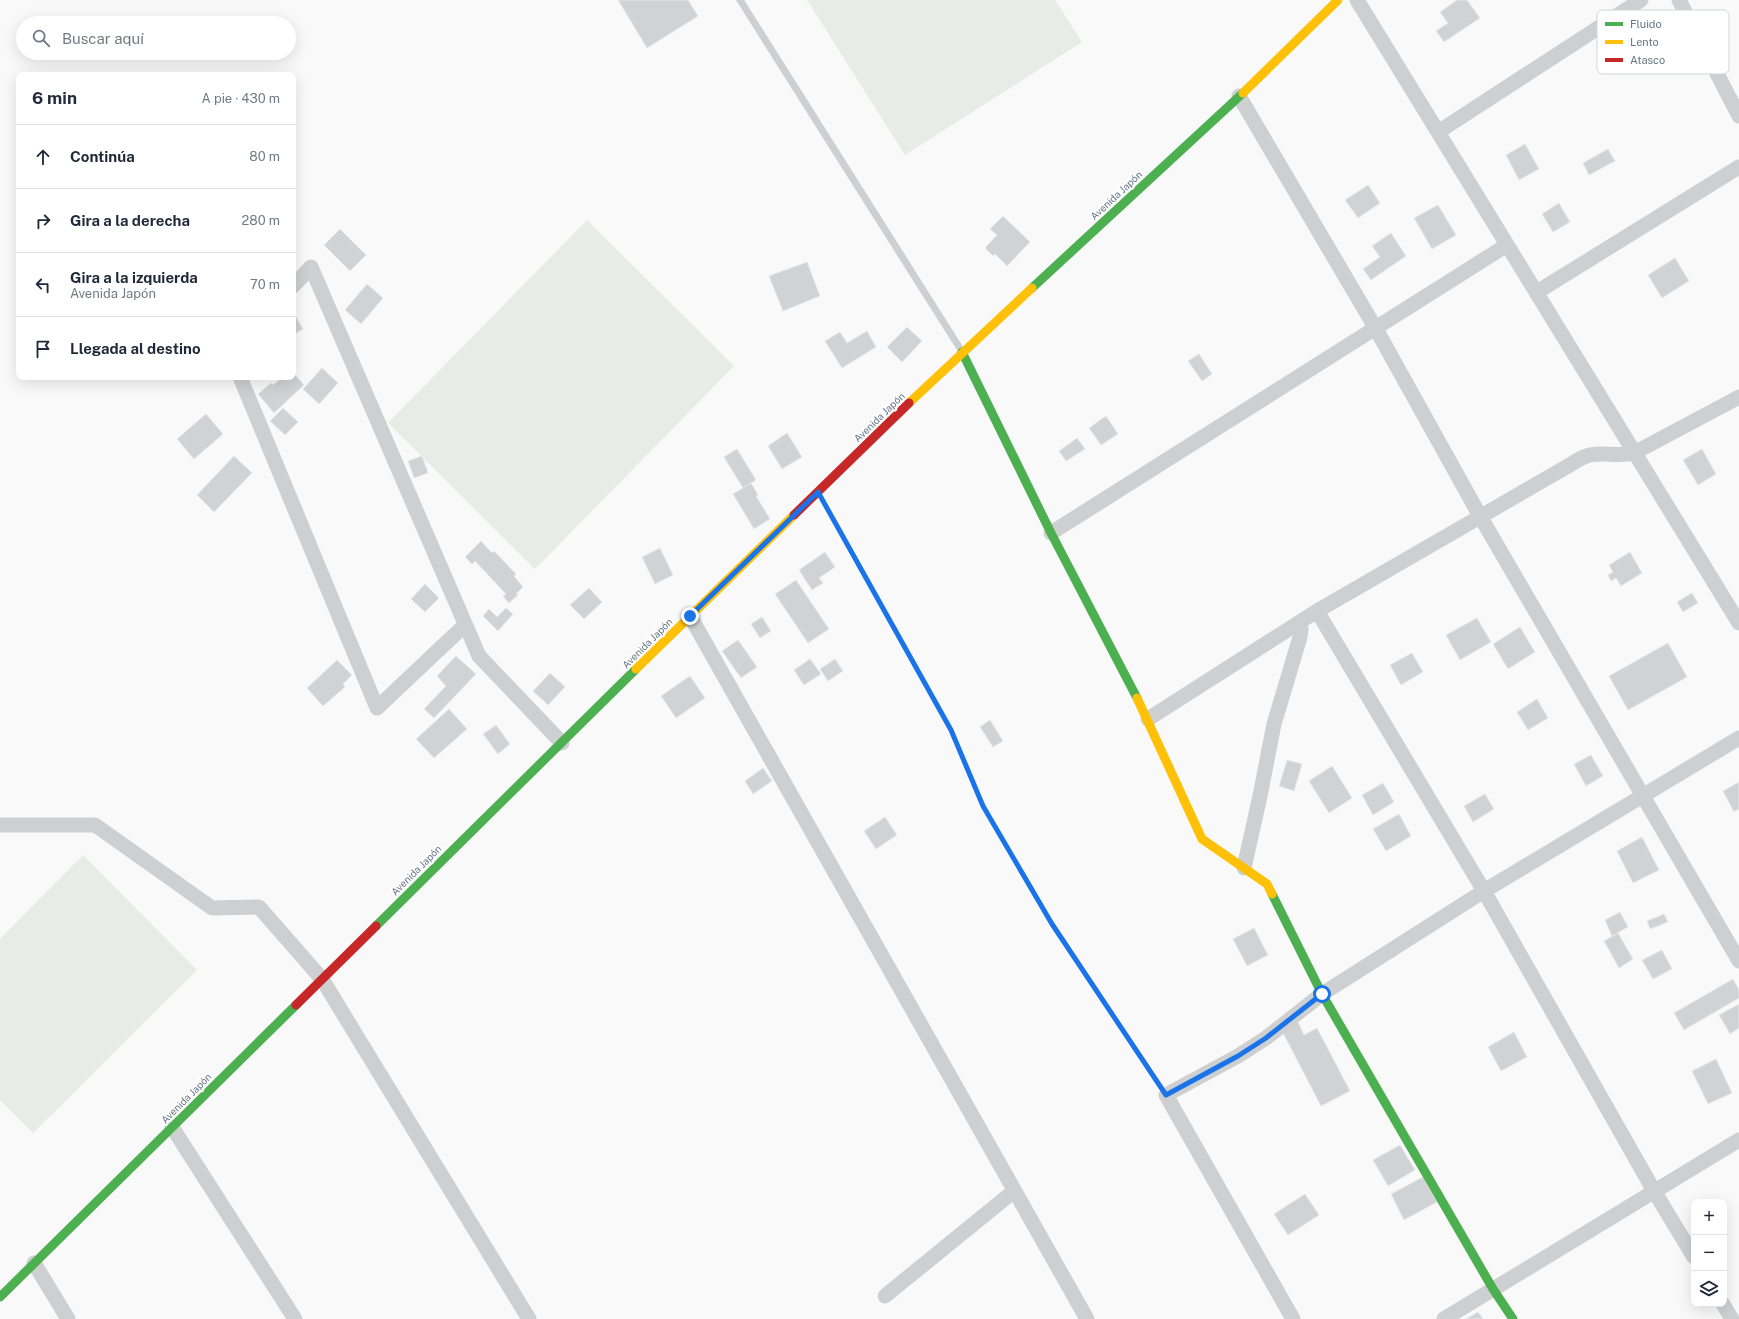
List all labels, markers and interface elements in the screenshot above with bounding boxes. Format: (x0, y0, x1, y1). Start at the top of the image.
legend (1597, 10, 1729, 74)
search box (16, 16, 296, 60)
text: Fluido (1630, 18, 1662, 30)
icon: search (30, 27, 52, 49)
text: Buscar aquí (62, 30, 144, 47)
text: Lento (1630, 36, 1659, 48)
text: Atasco (1630, 54, 1665, 66)
text: 6 min (32, 88, 77, 108)
text: A pie · 430 m (202, 91, 280, 106)
icon: ahead (32, 146, 54, 168)
text: Continúa (70, 148, 135, 165)
text: 80 m (249, 149, 280, 164)
street label: Avenida Japón (1088, 168, 1144, 222)
icon: right (32, 210, 54, 232)
text: Gira a la derecha (70, 212, 190, 229)
text: 280 m (242, 213, 280, 228)
text: Gira a la izquierda (70, 269, 198, 286)
icon: left (32, 274, 54, 296)
text: 70 m (250, 277, 280, 292)
text: Avenida Japón (70, 286, 156, 301)
icon: arrive (32, 338, 54, 360)
text: Llegada al destino (70, 340, 201, 357)
street label: Avenida Japón (851, 390, 907, 444)
route end (681, 607, 699, 625)
street label: Avenida Japón (619, 615, 675, 671)
street label: Avenida Japón (388, 842, 444, 898)
route start (1313, 985, 1331, 1003)
street label: Avenida Japón (158, 1070, 214, 1126)
map controls (1691, 1199, 1727, 1307)
button: + (1691, 1199, 1727, 1235)
button: − (1691, 1235, 1727, 1271)
button: layers (1691, 1271, 1727, 1307)

